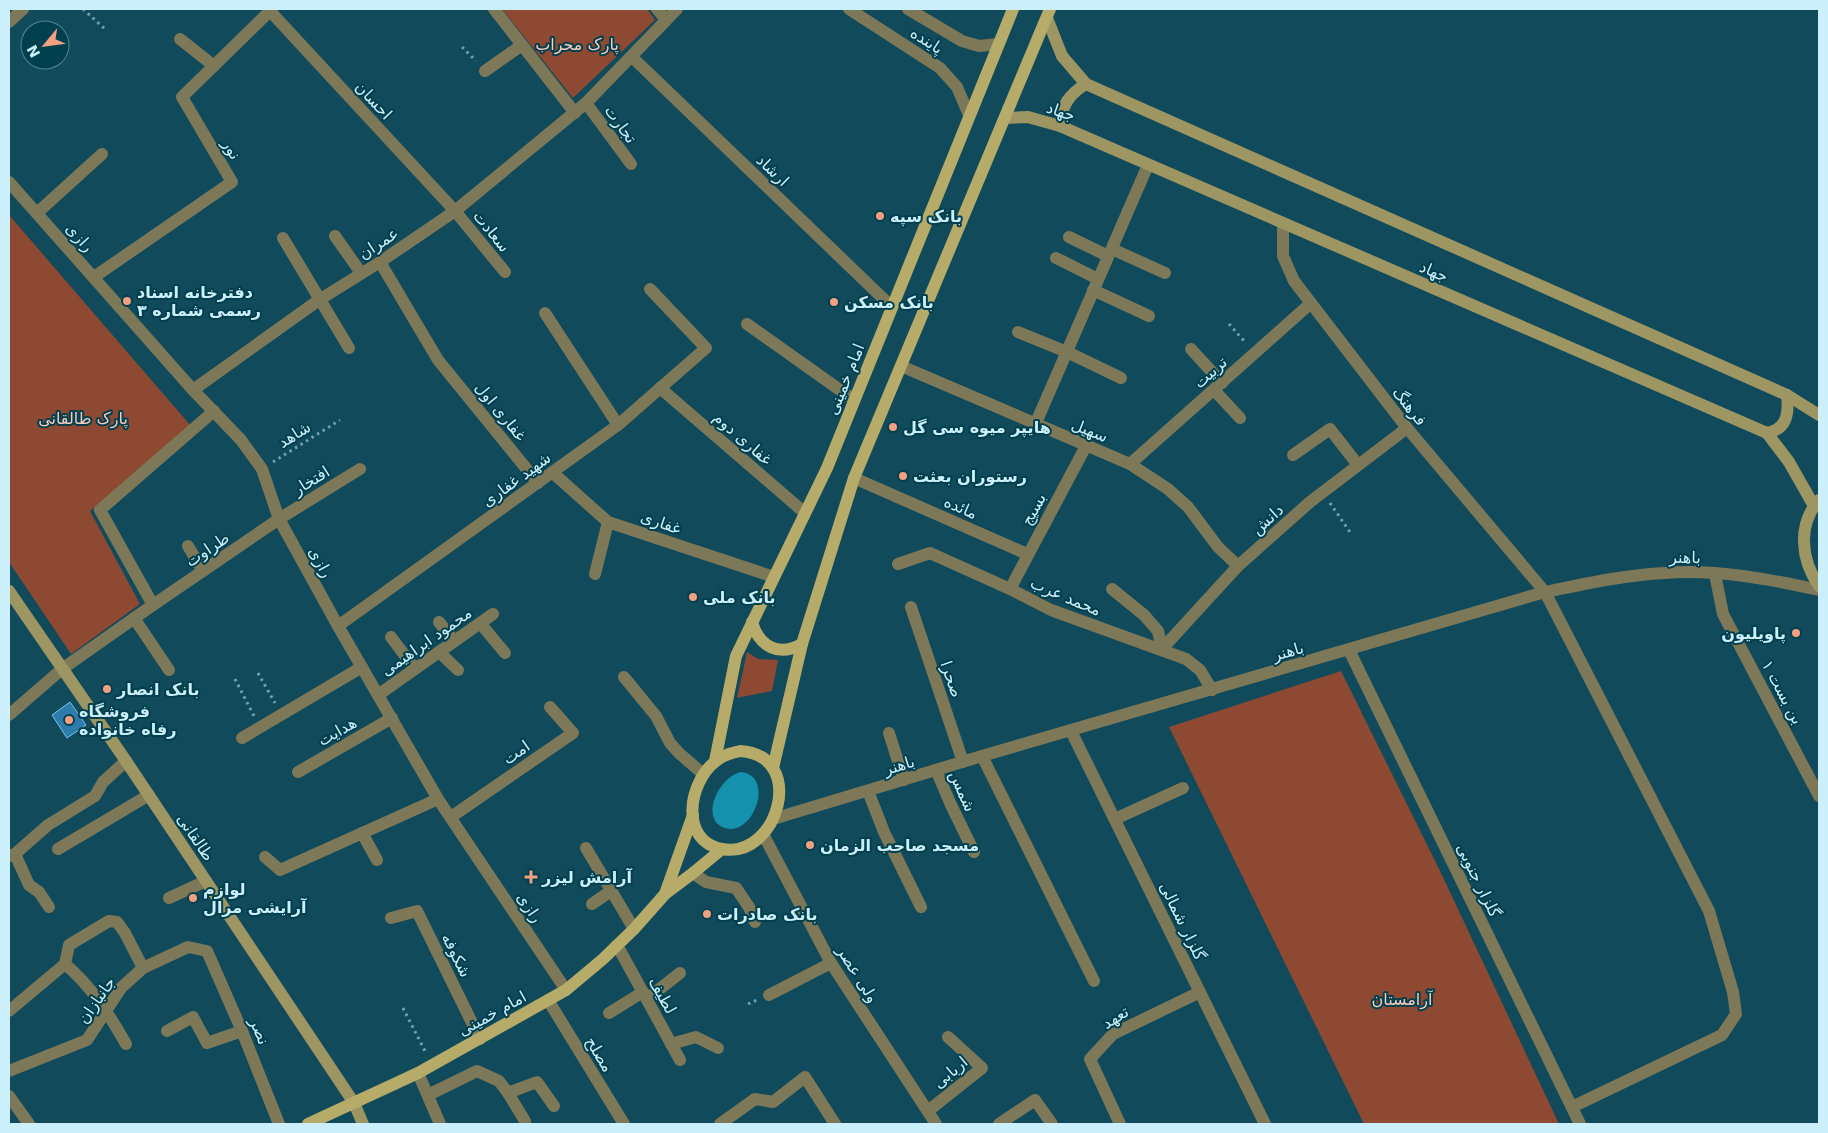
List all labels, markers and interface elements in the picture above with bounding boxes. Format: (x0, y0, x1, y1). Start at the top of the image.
north arrow (20, 20, 70, 70)
street label: پاینده (906, 23, 947, 59)
park label: پارک محراب (535, 35, 619, 55)
text: N (24, 42, 43, 60)
street label: احسان (351, 77, 396, 123)
street label: جهاد (1044, 98, 1078, 126)
street label: تجارت (600, 102, 641, 148)
street label: نور (217, 135, 245, 163)
street label: ارشاد (752, 150, 793, 191)
street label: سعادت (469, 207, 514, 256)
place label: بانک سپه (890, 207, 962, 227)
marker: بانک سپه (874, 210, 886, 222)
street label: رازی (61, 219, 98, 256)
street label: عمران (355, 224, 402, 264)
street label: جهاد (1416, 257, 1451, 287)
place label: دفترخانه اسناد رسمی شماره ۳ (137, 283, 261, 320)
place label: بانک مسکن (844, 293, 934, 312)
marker: دفترخانه اسناد رسمی شماره ۳ (121, 295, 133, 307)
marker: بانک مسکن (828, 296, 840, 308)
street label: امام خمینی (823, 341, 868, 418)
street label: تربیت (1190, 353, 1232, 393)
street label: غفاری اول (470, 378, 530, 445)
street label: فرهنگ (1388, 383, 1431, 430)
street label: غفاری دوم (709, 408, 776, 470)
park label: پارک طالقانی (38, 409, 128, 429)
street label: سهیل (1068, 415, 1111, 447)
street label: شاهد (274, 417, 314, 452)
place label: هایپر میوه سی گل (903, 418, 1051, 438)
marker: هایپر میوه سی گل (887, 421, 899, 433)
street label: شهید غفاری (478, 448, 555, 512)
street label: افتخار (288, 462, 334, 500)
place label: رستوران بعثت (913, 467, 1027, 486)
marker: رستوران بعثت (897, 470, 909, 482)
street label: بسیج (1017, 490, 1050, 529)
street label: مائده (941, 492, 981, 523)
street label: دانش (1247, 500, 1288, 539)
street label: غفاری (638, 507, 684, 539)
street label: طراوت (182, 528, 233, 572)
street label: رازی (304, 543, 337, 582)
street label: باهنر (1668, 548, 1701, 568)
street label: محمد عرب (1027, 573, 1104, 621)
place label: بانک ملی (703, 588, 776, 607)
marker: بانک ملی (687, 591, 699, 603)
street label: محمود ابراهیمی (377, 603, 476, 681)
place label: پاویلیون (1721, 624, 1786, 644)
marker: پاویلیون (1790, 627, 1802, 639)
street label: باهنر (1269, 638, 1306, 666)
street label: بن بست ۱ (1757, 657, 1807, 728)
street label: صحرا (936, 658, 967, 700)
place label: بانک انصار (116, 680, 199, 699)
marker: بانک انصار (101, 683, 113, 695)
place label: فروشگاه رفاه خانواده (79, 702, 176, 739)
street label: هدایت (315, 713, 360, 750)
marker: فروشگاه رفاه خانواده (63, 714, 75, 726)
street label: امت (499, 736, 534, 768)
street label: باهنر (880, 752, 917, 780)
street label: شمس (944, 768, 980, 815)
street label: طالقانی (173, 810, 218, 865)
place label: مسجد صاحب الزمان (820, 836, 979, 855)
marker: مسجد صاحب الزمان (804, 839, 816, 851)
street label: گلزار جنوبی (1452, 840, 1505, 921)
place label: آرامش لیزر (541, 867, 632, 887)
marker: آرامش لیزر (524, 870, 538, 884)
street label: گلزار شمالی (1155, 879, 1210, 964)
place label: لوازم آرایشی مرال (203, 880, 307, 917)
street label: رازی (512, 889, 547, 927)
marker: لوازم آرایشی مرال (187, 892, 199, 904)
place label: بانک صادرات (717, 905, 817, 924)
marker: بانک صادرات (701, 908, 713, 920)
street label: شکوفه (437, 930, 475, 981)
street label: ولی عصر (831, 942, 882, 1007)
street label: جانبازان (73, 973, 120, 1028)
street label: لطیف (645, 973, 680, 1017)
street label: امام خمینی (455, 987, 530, 1040)
park label: آرامستان (1372, 990, 1434, 1010)
street label: تعهد (1098, 1002, 1133, 1034)
street label: نصر (244, 1014, 273, 1048)
street label: مصلح (581, 1033, 618, 1076)
street label: اربابی (929, 1052, 972, 1093)

